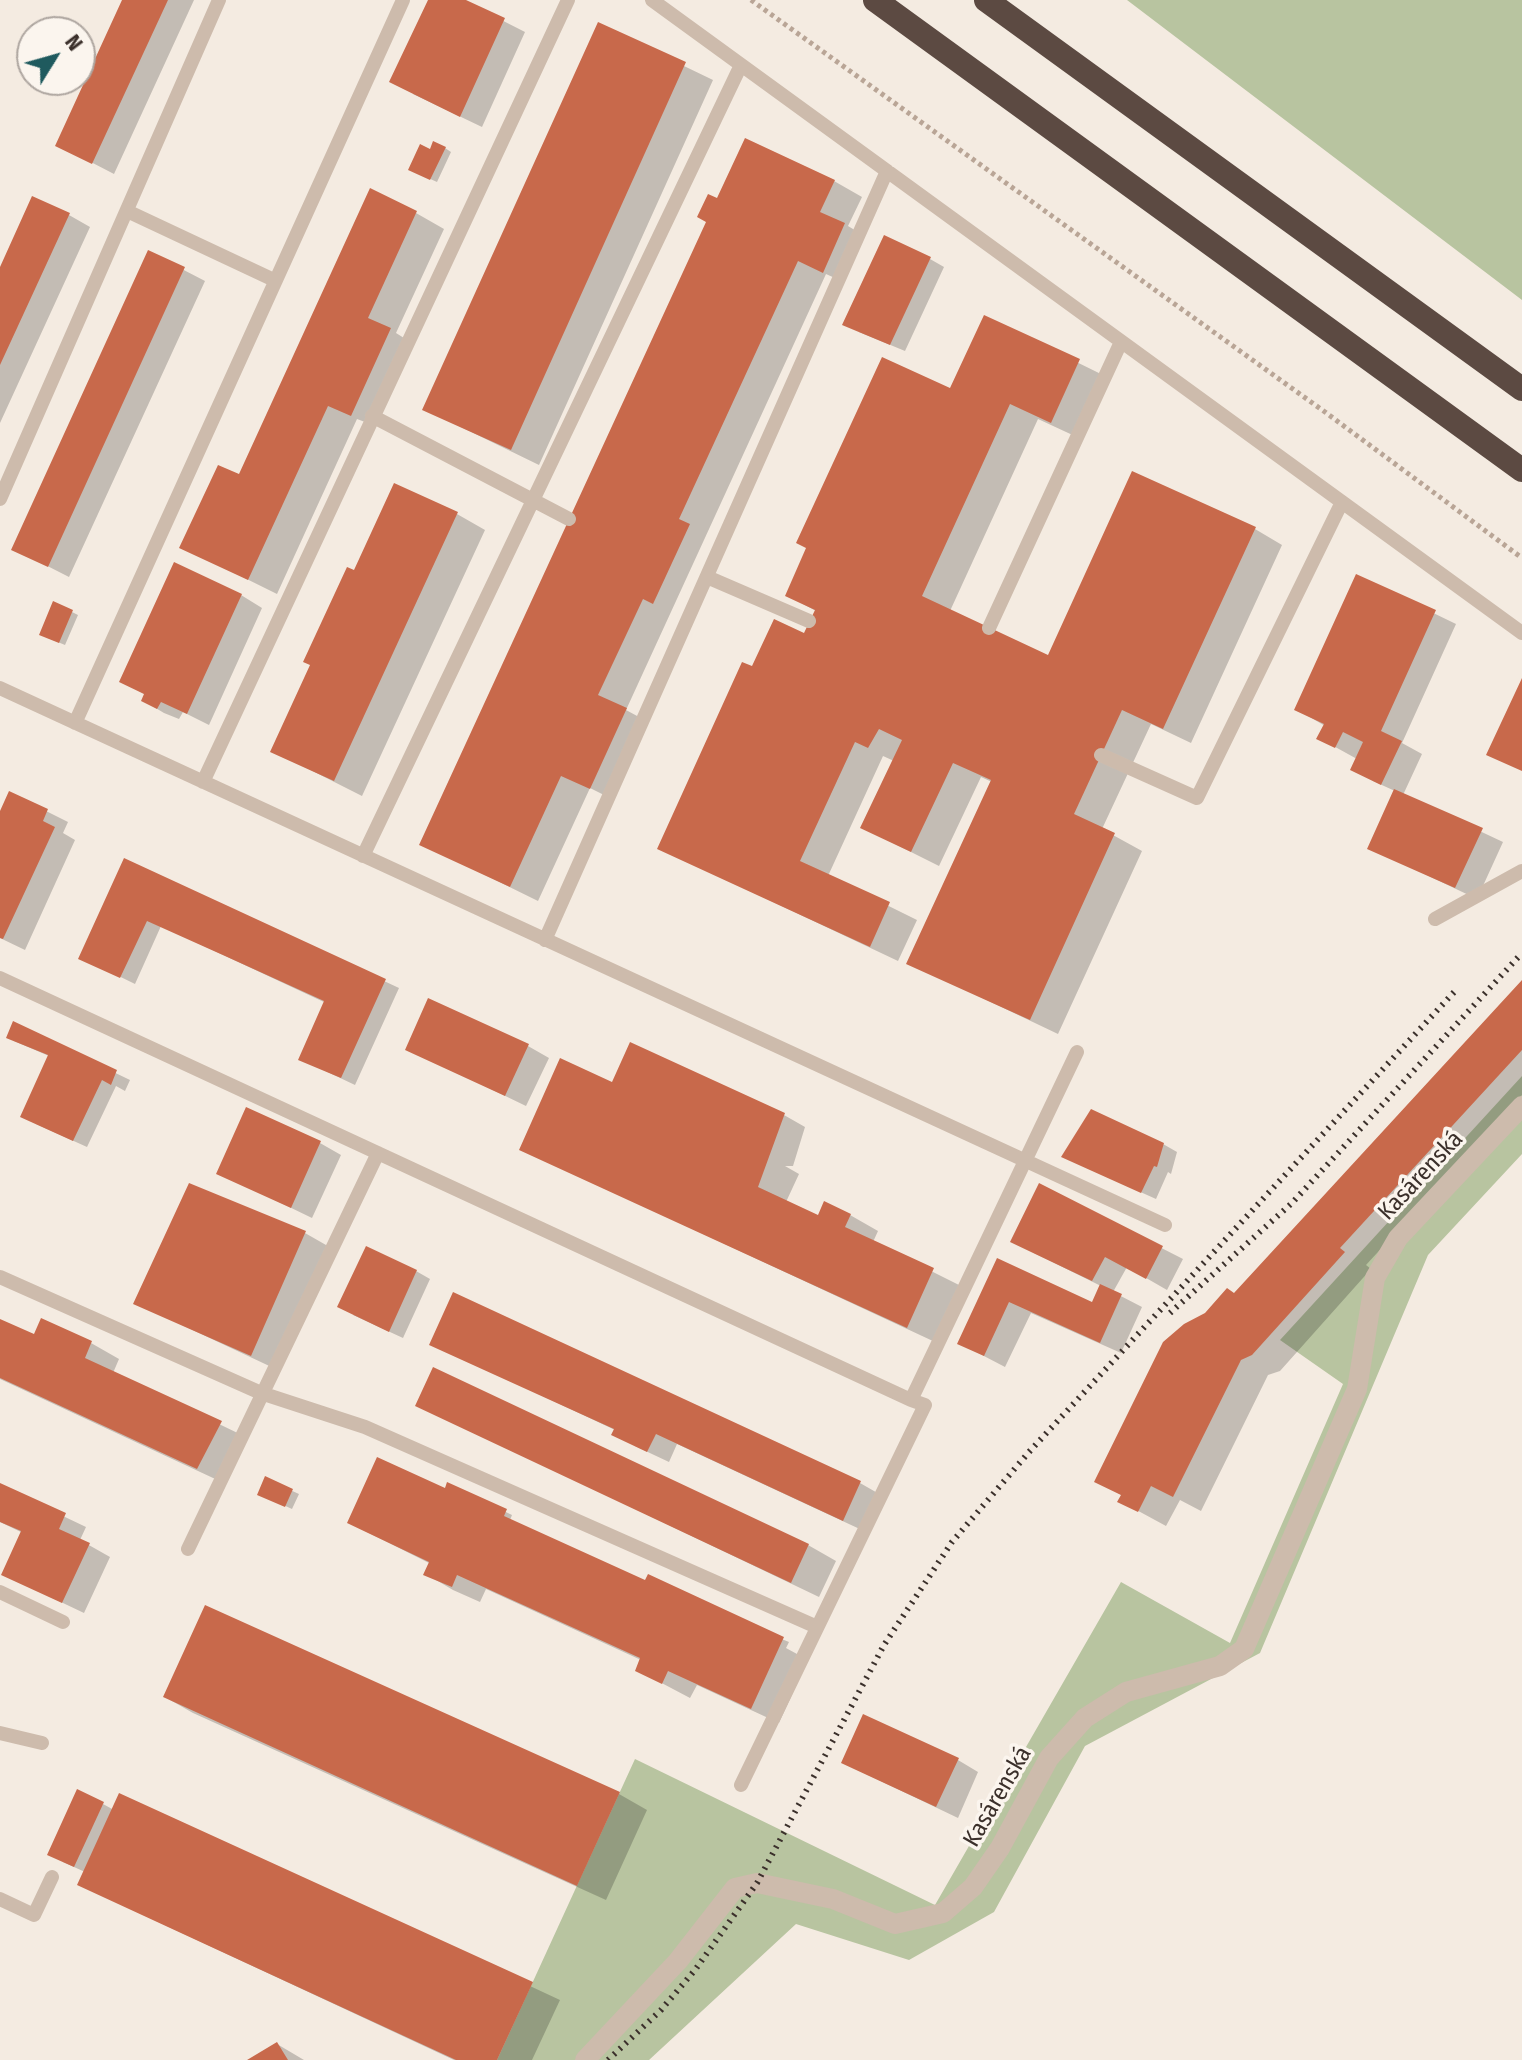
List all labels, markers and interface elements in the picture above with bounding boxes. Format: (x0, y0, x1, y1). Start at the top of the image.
north arrow (16, 16, 96, 96)
text: N (59, 29, 89, 56)
street label: Kasárenská (1373, 1126, 1469, 1226)
street label: Kasárenská (958, 1742, 1038, 1852)

